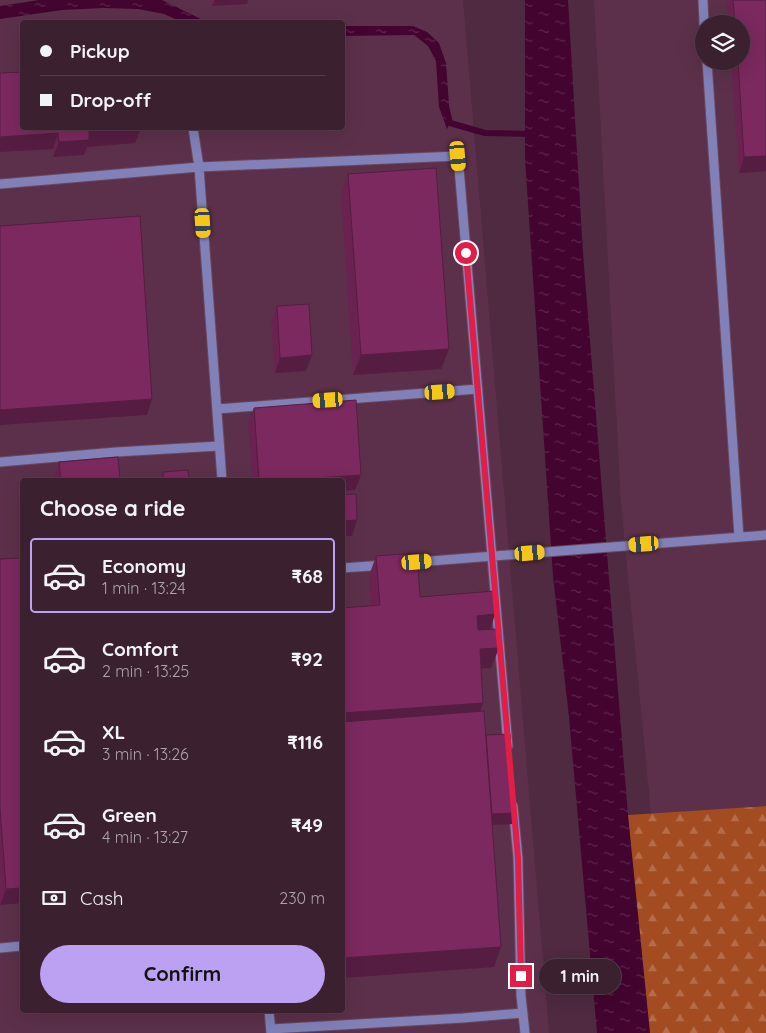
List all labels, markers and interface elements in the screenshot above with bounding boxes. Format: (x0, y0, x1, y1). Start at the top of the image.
map controls (695, 15, 750, 70)
button: layers (695, 15, 750, 70)
text: Pickup (70, 39, 130, 63)
text: Drop-off (70, 88, 151, 112)
car (449, 140, 466, 172)
car (194, 208, 211, 238)
route start (455, 242, 477, 264)
car (424, 383, 455, 401)
car (312, 391, 343, 409)
text: Choose a ride (40, 494, 185, 522)
car (628, 535, 659, 553)
car (514, 544, 545, 562)
icon: car (42, 553, 87, 598)
car (401, 553, 432, 571)
text: Economy (102, 554, 186, 578)
text: ₹68 (292, 564, 323, 588)
text: 1 min · 13:24 (102, 578, 186, 598)
icon: car (42, 636, 87, 681)
text: Comfort (102, 637, 179, 661)
text: ₹92 (291, 647, 323, 671)
text: 2 min · 13:25 (102, 661, 189, 681)
icon: car (42, 719, 87, 764)
text: XL (102, 720, 125, 744)
text: ₹116 (287, 730, 323, 754)
text: 3 min · 13:26 (102, 744, 189, 764)
icon: car (42, 802, 87, 847)
text: Green (102, 803, 157, 827)
text: ₹49 (291, 813, 323, 837)
text: 4 min · 13:27 (102, 827, 188, 847)
icon: cash (40, 884, 68, 912)
text: Cash (80, 886, 124, 910)
text: 230 m (279, 888, 325, 908)
button: Confirm (40, 945, 325, 1003)
callout: 1 min (538, 958, 621, 994)
route end (510, 965, 532, 987)
text: 1 min (561, 966, 599, 986)

